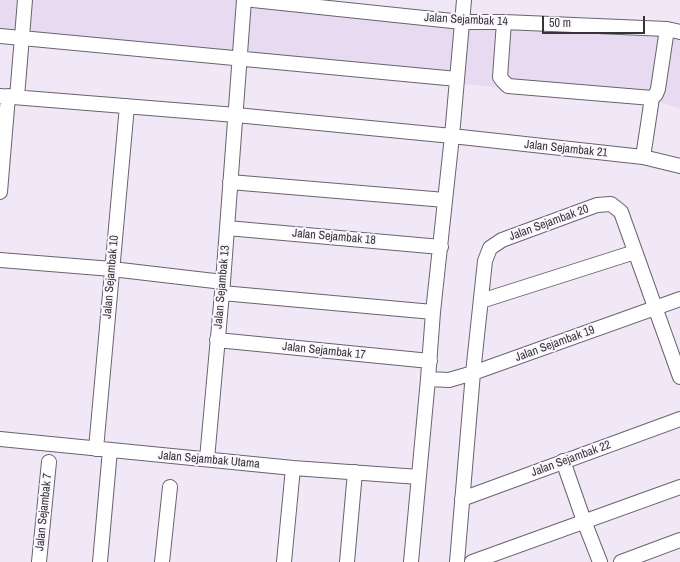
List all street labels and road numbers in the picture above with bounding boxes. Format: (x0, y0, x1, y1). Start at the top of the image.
street label: Jalan Sejambak 14 (424, 11, 508, 29)
street label: Jalan Sejambak 21 (524, 137, 608, 161)
street label: Jalan Sejambak 20 (507, 202, 591, 244)
street label: Jalan Sejambak 18 (292, 226, 376, 248)
street label: Jalan Sejambak 10 (100, 235, 122, 319)
street label: Jalan Sejambak 13 (211, 245, 233, 329)
street label: Jalan Sejambak 19 (513, 323, 597, 365)
street label: Jalan Sejambak 17 (282, 339, 366, 363)
street label: Jalan Sejambak 22 (529, 438, 613, 480)
street label: Jalan Sejambak Utama (158, 448, 260, 472)
street label: Jalan Sejambak 7 (33, 472, 55, 552)

